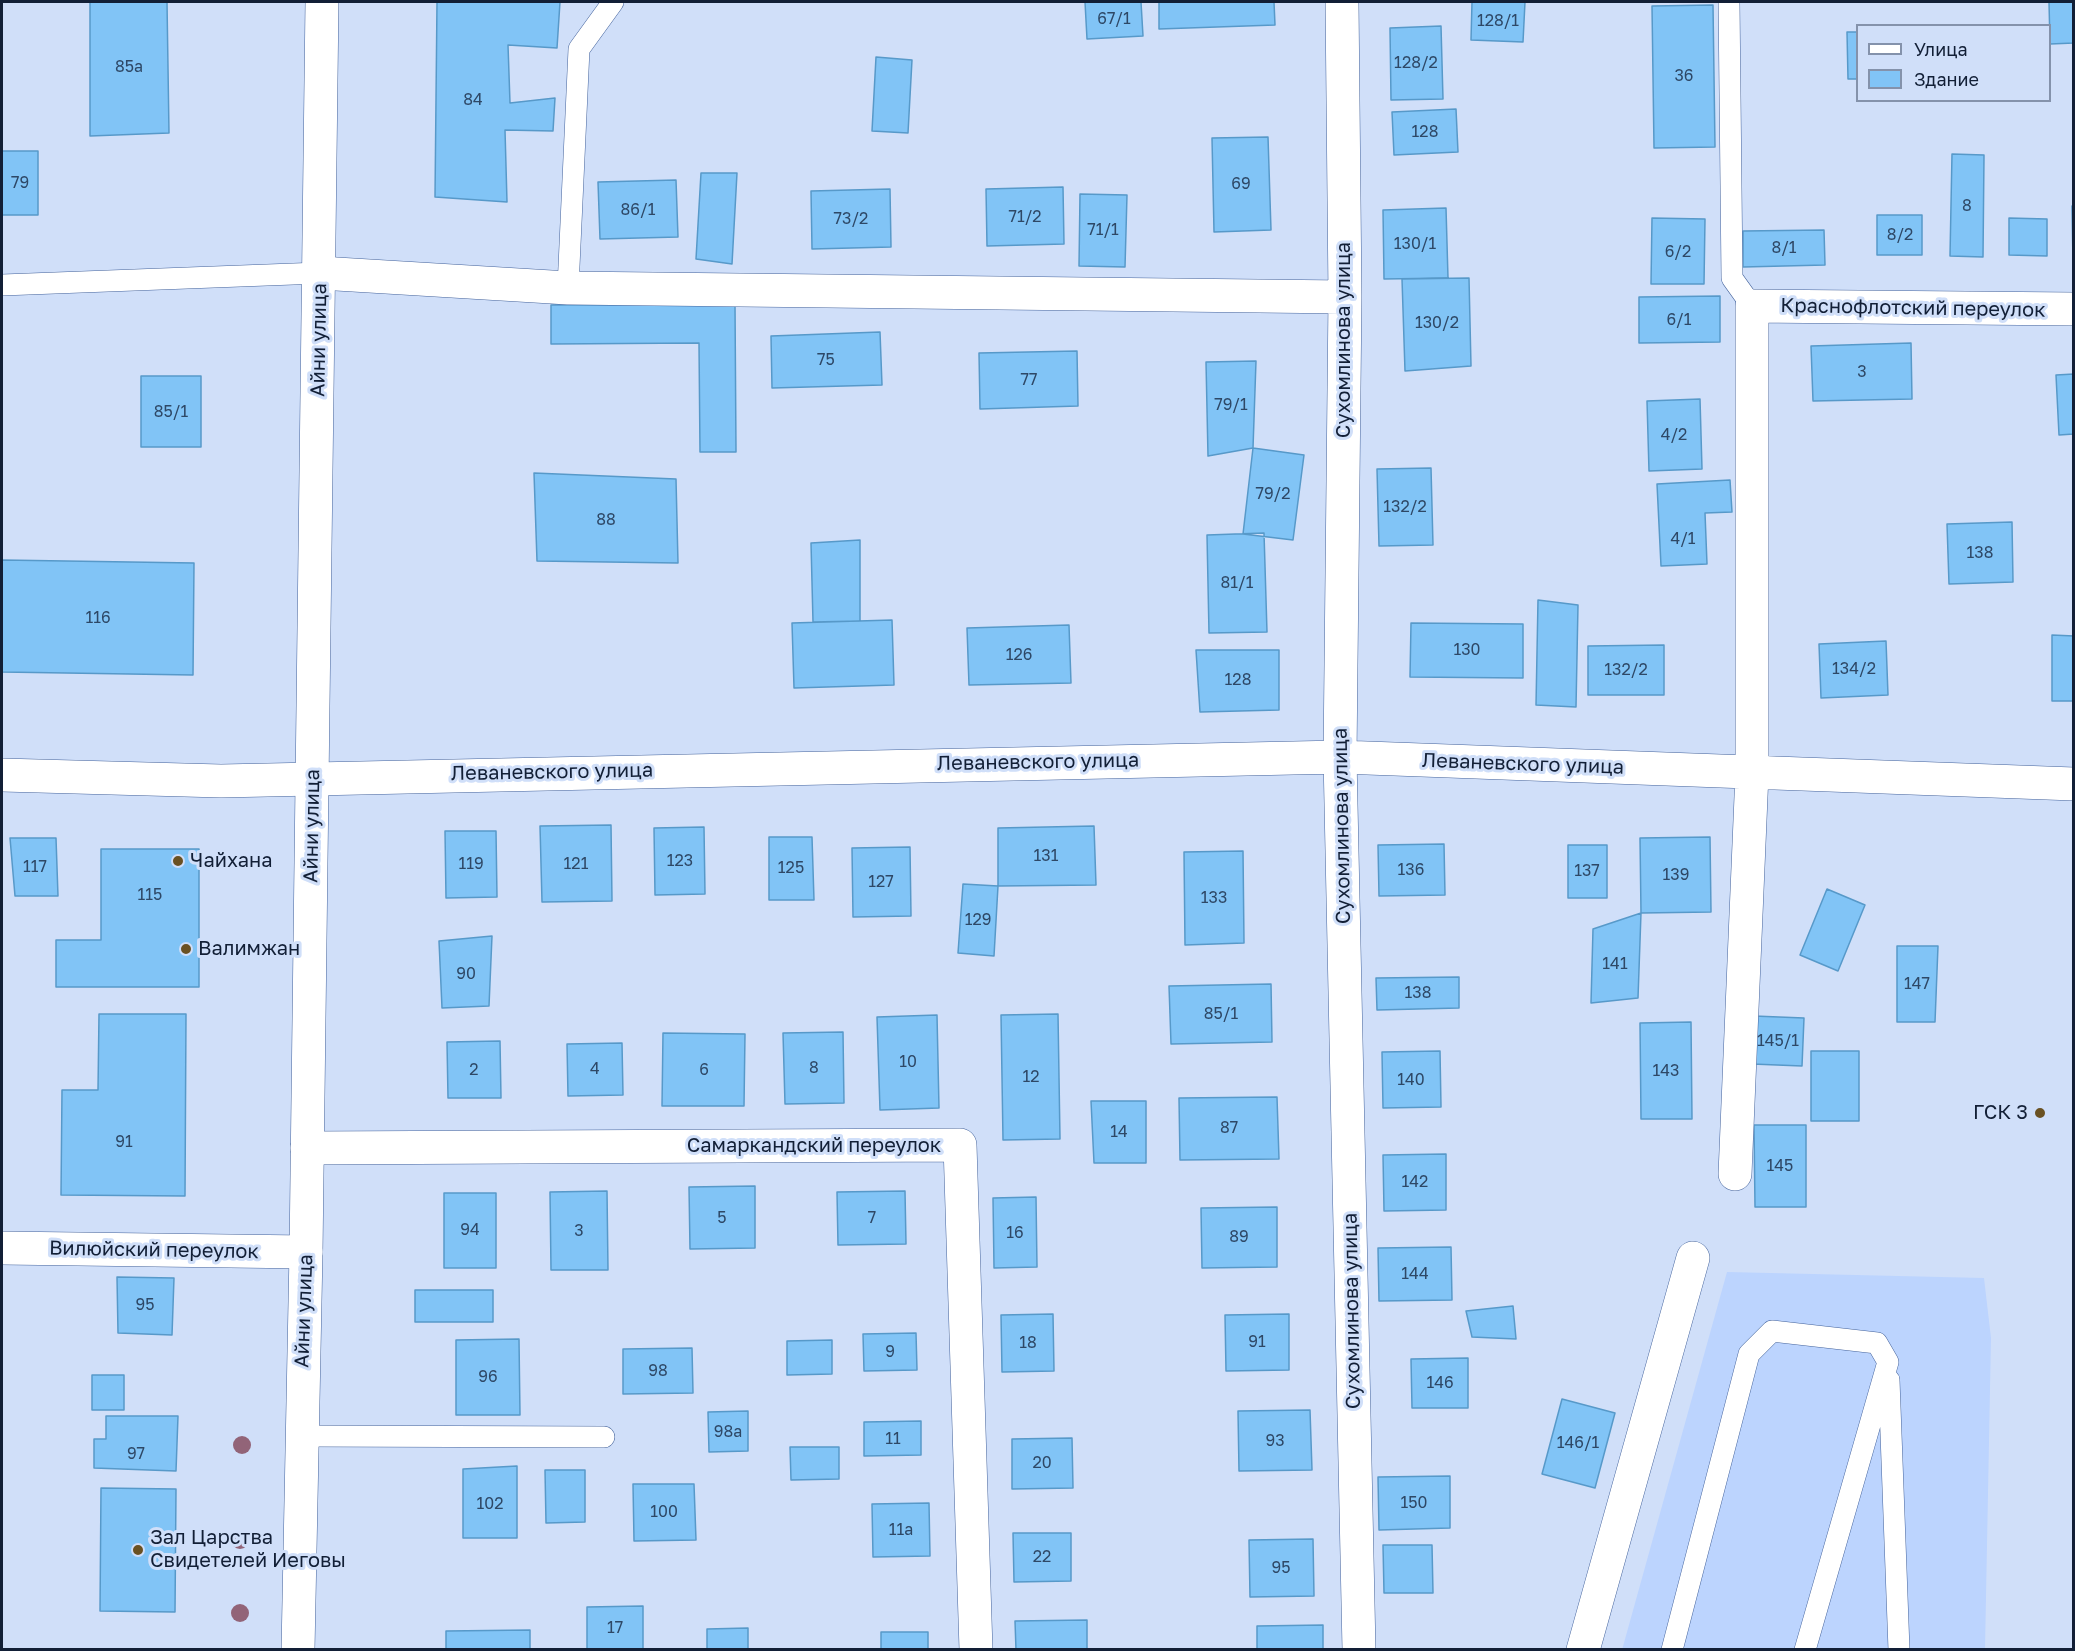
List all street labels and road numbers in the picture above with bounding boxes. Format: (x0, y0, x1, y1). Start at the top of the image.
street label: Сухомлинова улица (1332, 242, 1356, 438)
street label: Айни улица (306, 283, 332, 397)
street label: Краснофлотский переулок (1780, 294, 2046, 322)
street label: Сухомлинова улица (1328, 728, 1356, 924)
street label: Леваневского улица (937, 748, 1139, 776)
street label: Леваневского улица (1422, 748, 1624, 780)
street label: Леваневского улица (451, 758, 653, 786)
street label: Айни улица (299, 769, 325, 883)
street label: Самаркандский переулок (687, 1134, 941, 1158)
street label: Сухомлинова улица (1338, 1213, 1366, 1409)
street label: Вилюйский переулок (49, 1236, 259, 1264)
street label: Айни улица (290, 1254, 318, 1368)

